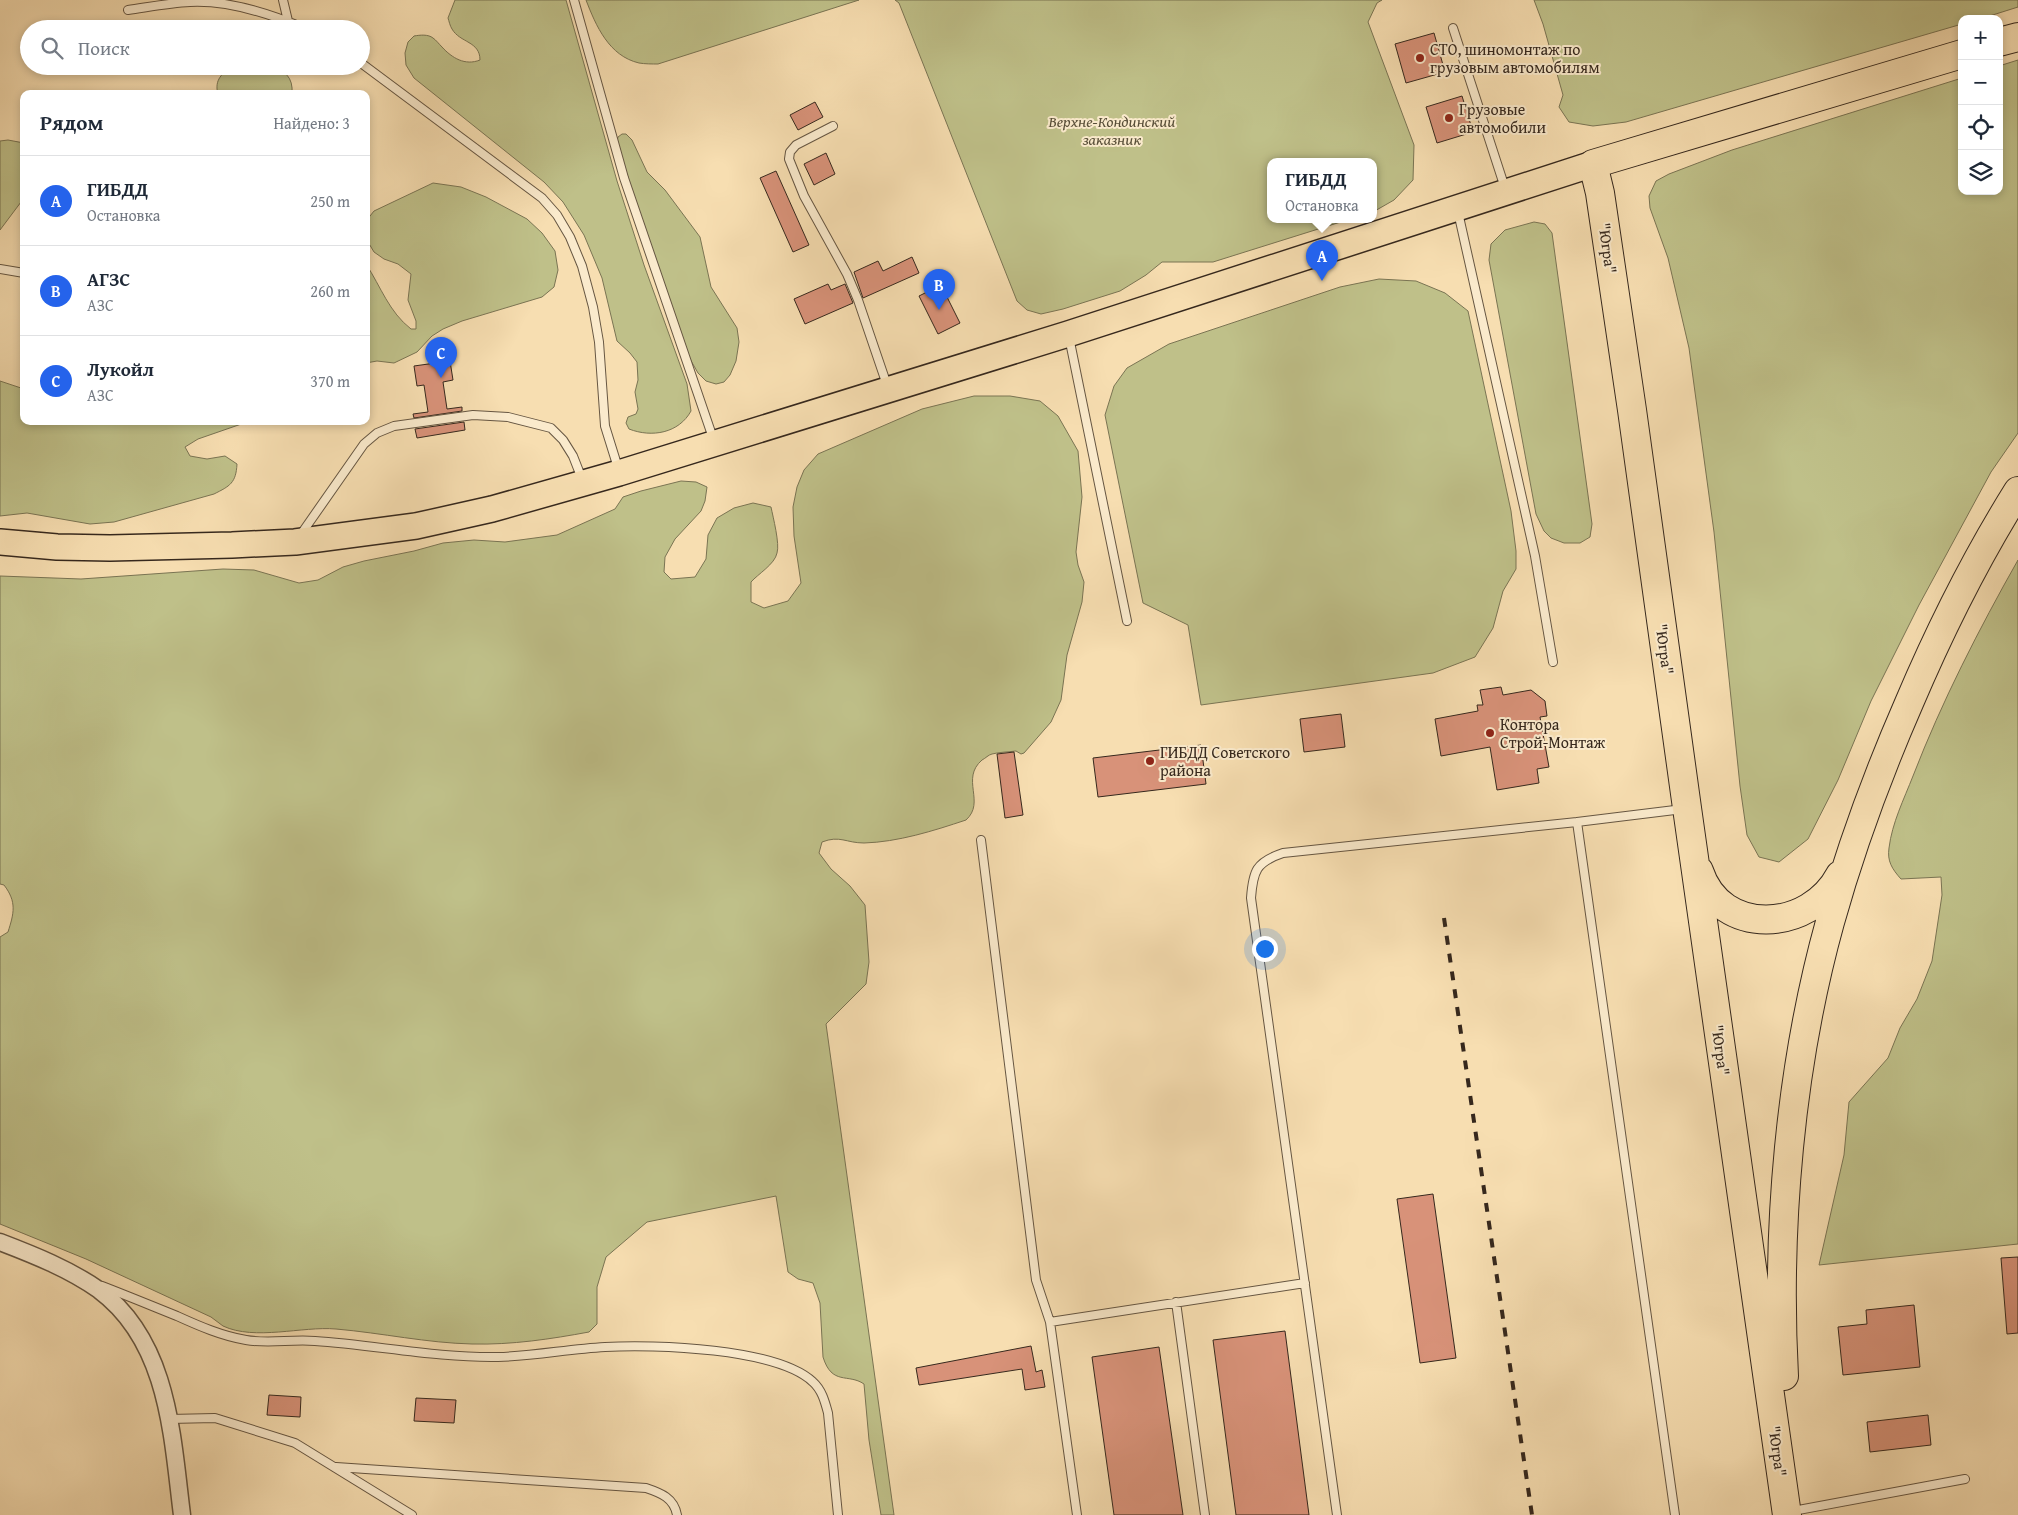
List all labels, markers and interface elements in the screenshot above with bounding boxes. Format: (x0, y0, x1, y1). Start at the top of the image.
map controls (1958, 15, 2003, 195)
button: + (1958, 15, 2003, 60)
search box (20, 20, 370, 75)
icon: search (38, 34, 66, 62)
text: Поиск (78, 34, 130, 62)
place label: СТО, шиномонтаж по грузовым автомобилям (1430, 37, 1600, 79)
marker: СТО, шиномонтаж по грузовым автомобилям (1414, 52, 1426, 64)
button: − (1958, 60, 2003, 105)
place label: Грузовые автомобили (1459, 97, 1546, 139)
button: locate (1958, 105, 2003, 150)
text: Рядом (40, 107, 103, 138)
park label: Верхне-Кондинский заказник (1048, 109, 1175, 151)
text: Найдено: 3 (273, 111, 350, 135)
marker: Грузовые автомобили (1443, 112, 1455, 124)
button: layers (1958, 150, 2003, 195)
popup (1267, 158, 1377, 223)
text: ГИБДД (1285, 165, 1347, 193)
text: ГИБДД (87, 175, 148, 203)
text: A (51, 189, 61, 213)
text: 250 m (310, 189, 350, 213)
text: Остановка (1285, 193, 1359, 217)
text: Остановка (87, 203, 160, 227)
street label: "Югра" (1593, 221, 1623, 275)
pin: A (1306, 240, 1338, 281)
text: АГЗС (87, 265, 130, 293)
pin: B (923, 269, 955, 310)
text: B (51, 279, 61, 303)
text: 260 m (310, 279, 350, 303)
text: АЗС (87, 293, 114, 317)
pin: C (425, 337, 457, 378)
text: Лукойл (87, 355, 154, 383)
text: C (51, 369, 61, 393)
text: 370 m (310, 369, 350, 393)
text: АЗС (87, 383, 114, 407)
street label: "Югра" (1650, 622, 1680, 676)
place label: Контора Строй-Монтаж (1500, 712, 1606, 754)
marker: Контора Строй-Монтаж (1484, 727, 1496, 739)
place label: ГИБДД Советского района (1160, 740, 1290, 782)
marker: ГИБДД Советского района (1144, 755, 1156, 767)
your location (1252, 936, 1278, 962)
street label: "Югра" (1706, 1023, 1736, 1077)
street label: "Югра" (1763, 1424, 1793, 1478)

